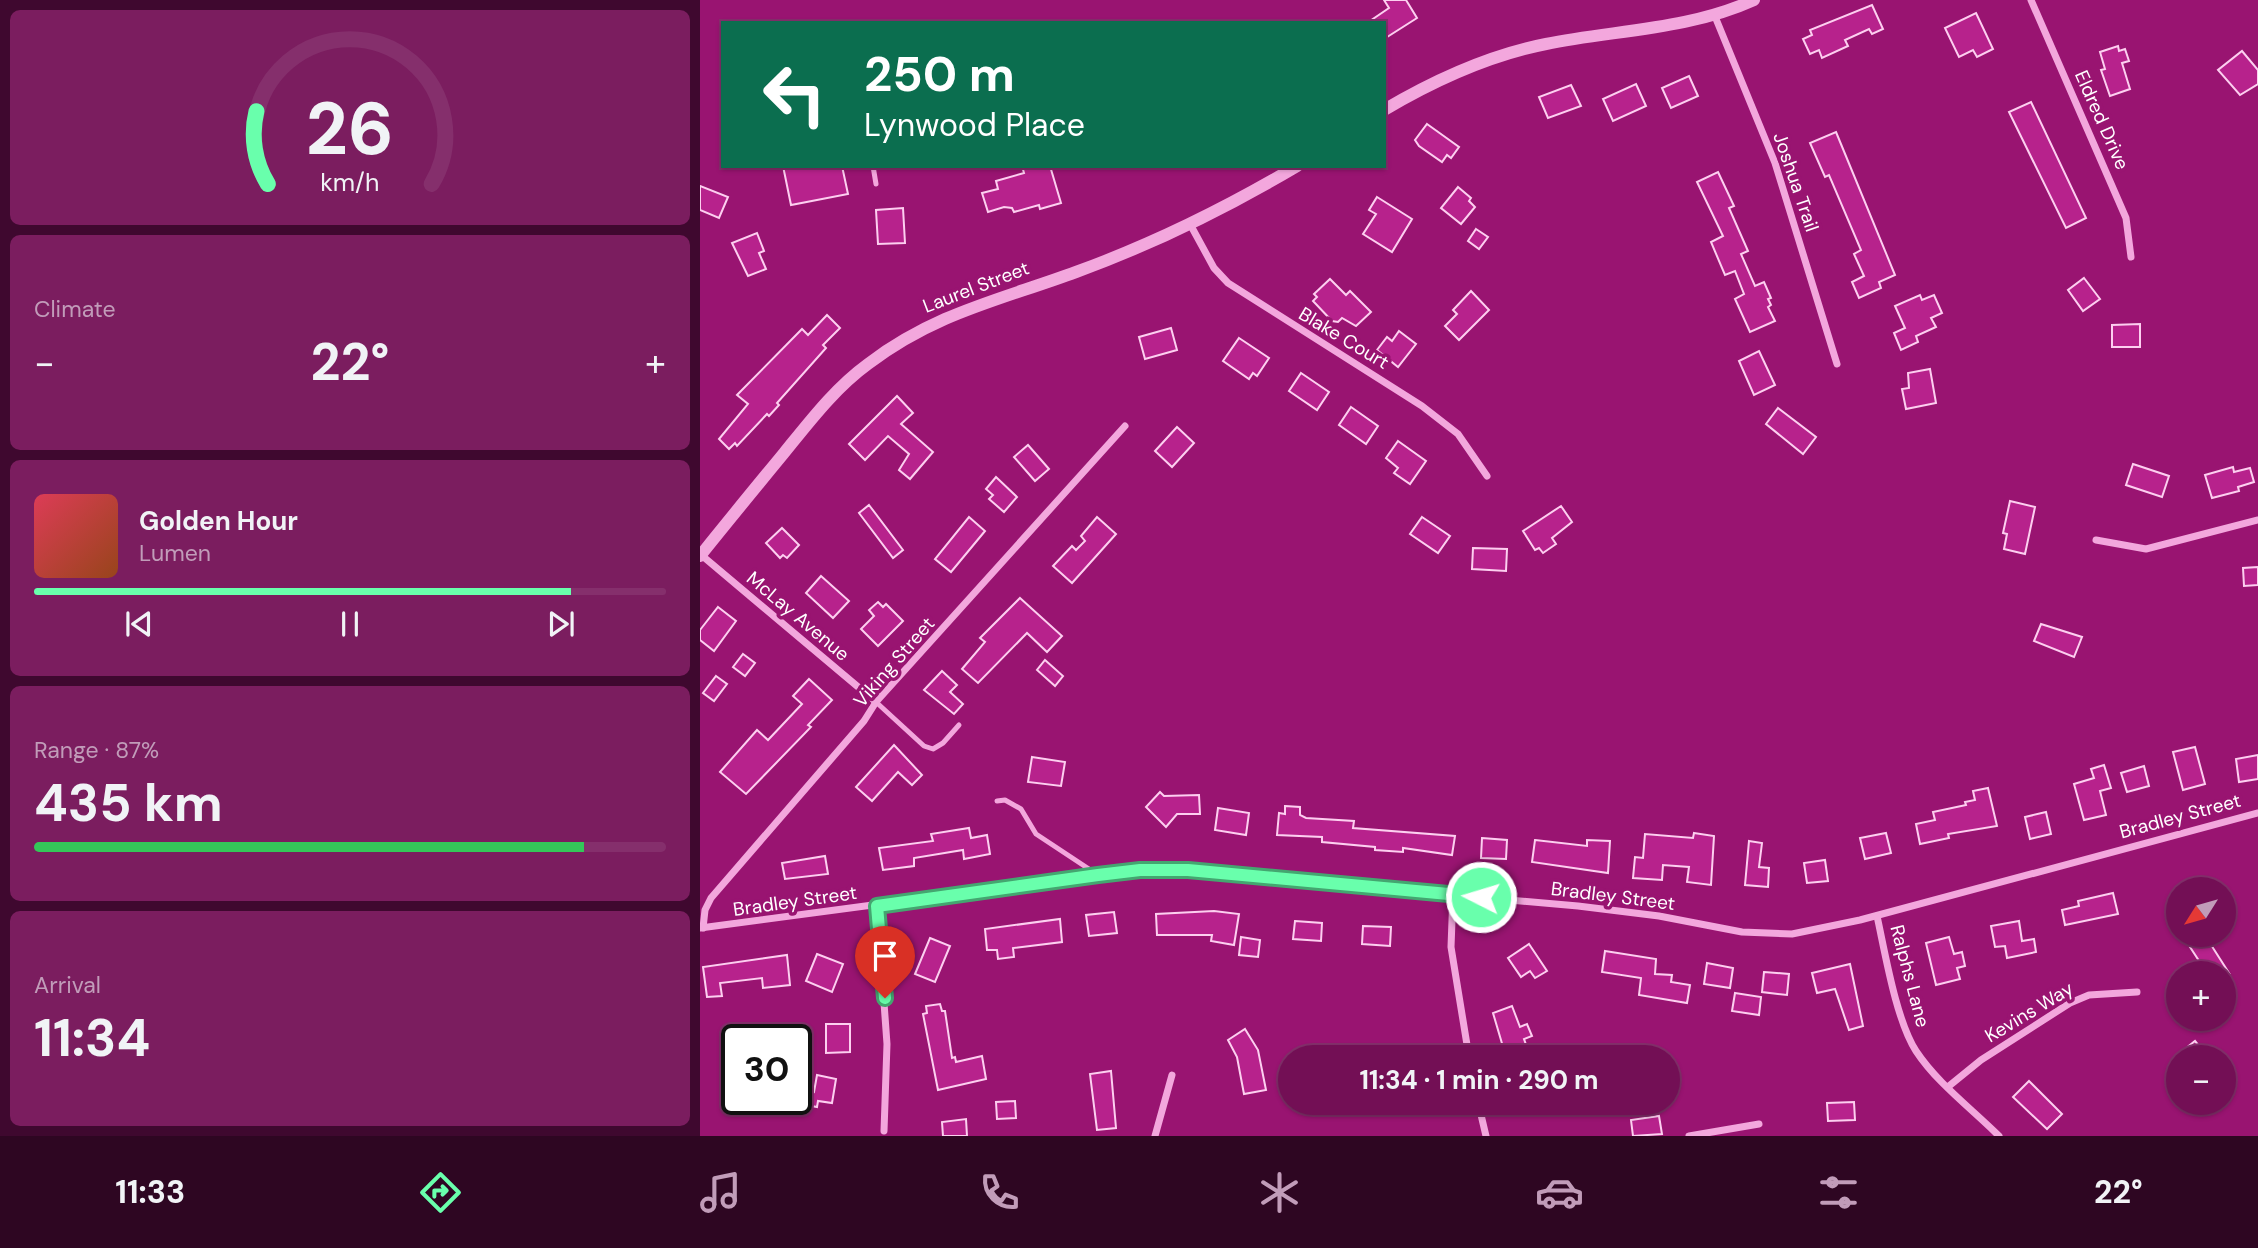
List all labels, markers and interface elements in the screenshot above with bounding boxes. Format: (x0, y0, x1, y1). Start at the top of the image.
text: 250 m (864, 42, 1015, 106)
icon: left (749, 49, 840, 140)
street label: Eldred Drive (2069, 66, 2135, 174)
text: 26 (306, 82, 394, 177)
text: Lynwood Place (864, 104, 1085, 146)
street label: Joshua Trail (1767, 129, 1825, 235)
text: km/h (320, 165, 380, 198)
street label: Laurel Street (919, 255, 1033, 319)
text: Climate (34, 294, 116, 324)
street label: Blake Court (1294, 301, 1394, 375)
text: 22° (311, 328, 389, 396)
text: − (34, 338, 55, 388)
text: + (645, 338, 666, 388)
text: Golden Hour (139, 504, 298, 538)
text: Lumen (139, 538, 211, 568)
street label: McLay Avenue (741, 566, 855, 666)
icon: previous (120, 605, 158, 643)
icon: pause (331, 605, 369, 643)
icon: next (542, 605, 580, 643)
street label: Viking Street (848, 612, 940, 712)
text: Range · 87% (34, 735, 159, 765)
text: 435 km (34, 769, 223, 837)
street label: Bradley Street (2116, 788, 2244, 844)
position arrow (1444, 860, 1518, 934)
street label: Bradley Street (1550, 876, 1676, 916)
north arrow (2166, 877, 2236, 947)
map controls (2166, 877, 2236, 1115)
street label: Bradley Street (731, 880, 859, 922)
street label: Ralphs Lane (1884, 922, 1936, 1030)
pin (855, 926, 915, 998)
icon: arrive (866, 937, 904, 975)
button: + (2166, 961, 2236, 1031)
text: Arrival (34, 970, 101, 1000)
street label: Kevins Way (1980, 976, 2078, 1048)
text: 11:34 (34, 1004, 150, 1072)
speed limit sign: 30 (721, 1024, 812, 1115)
button: − (2166, 1045, 2236, 1115)
text: 11:34 · 1 min · 290 m (1359, 1063, 1599, 1097)
icon: directions (416, 1168, 465, 1217)
icon: music (696, 1168, 745, 1217)
icon: phone (975, 1168, 1024, 1217)
icon: climate (1255, 1168, 1304, 1217)
icon: car (1535, 1168, 1584, 1217)
icon: filters (1814, 1168, 1863, 1217)
text: 11:33 (115, 1171, 185, 1213)
text: 22° (2094, 1171, 2143, 1213)

